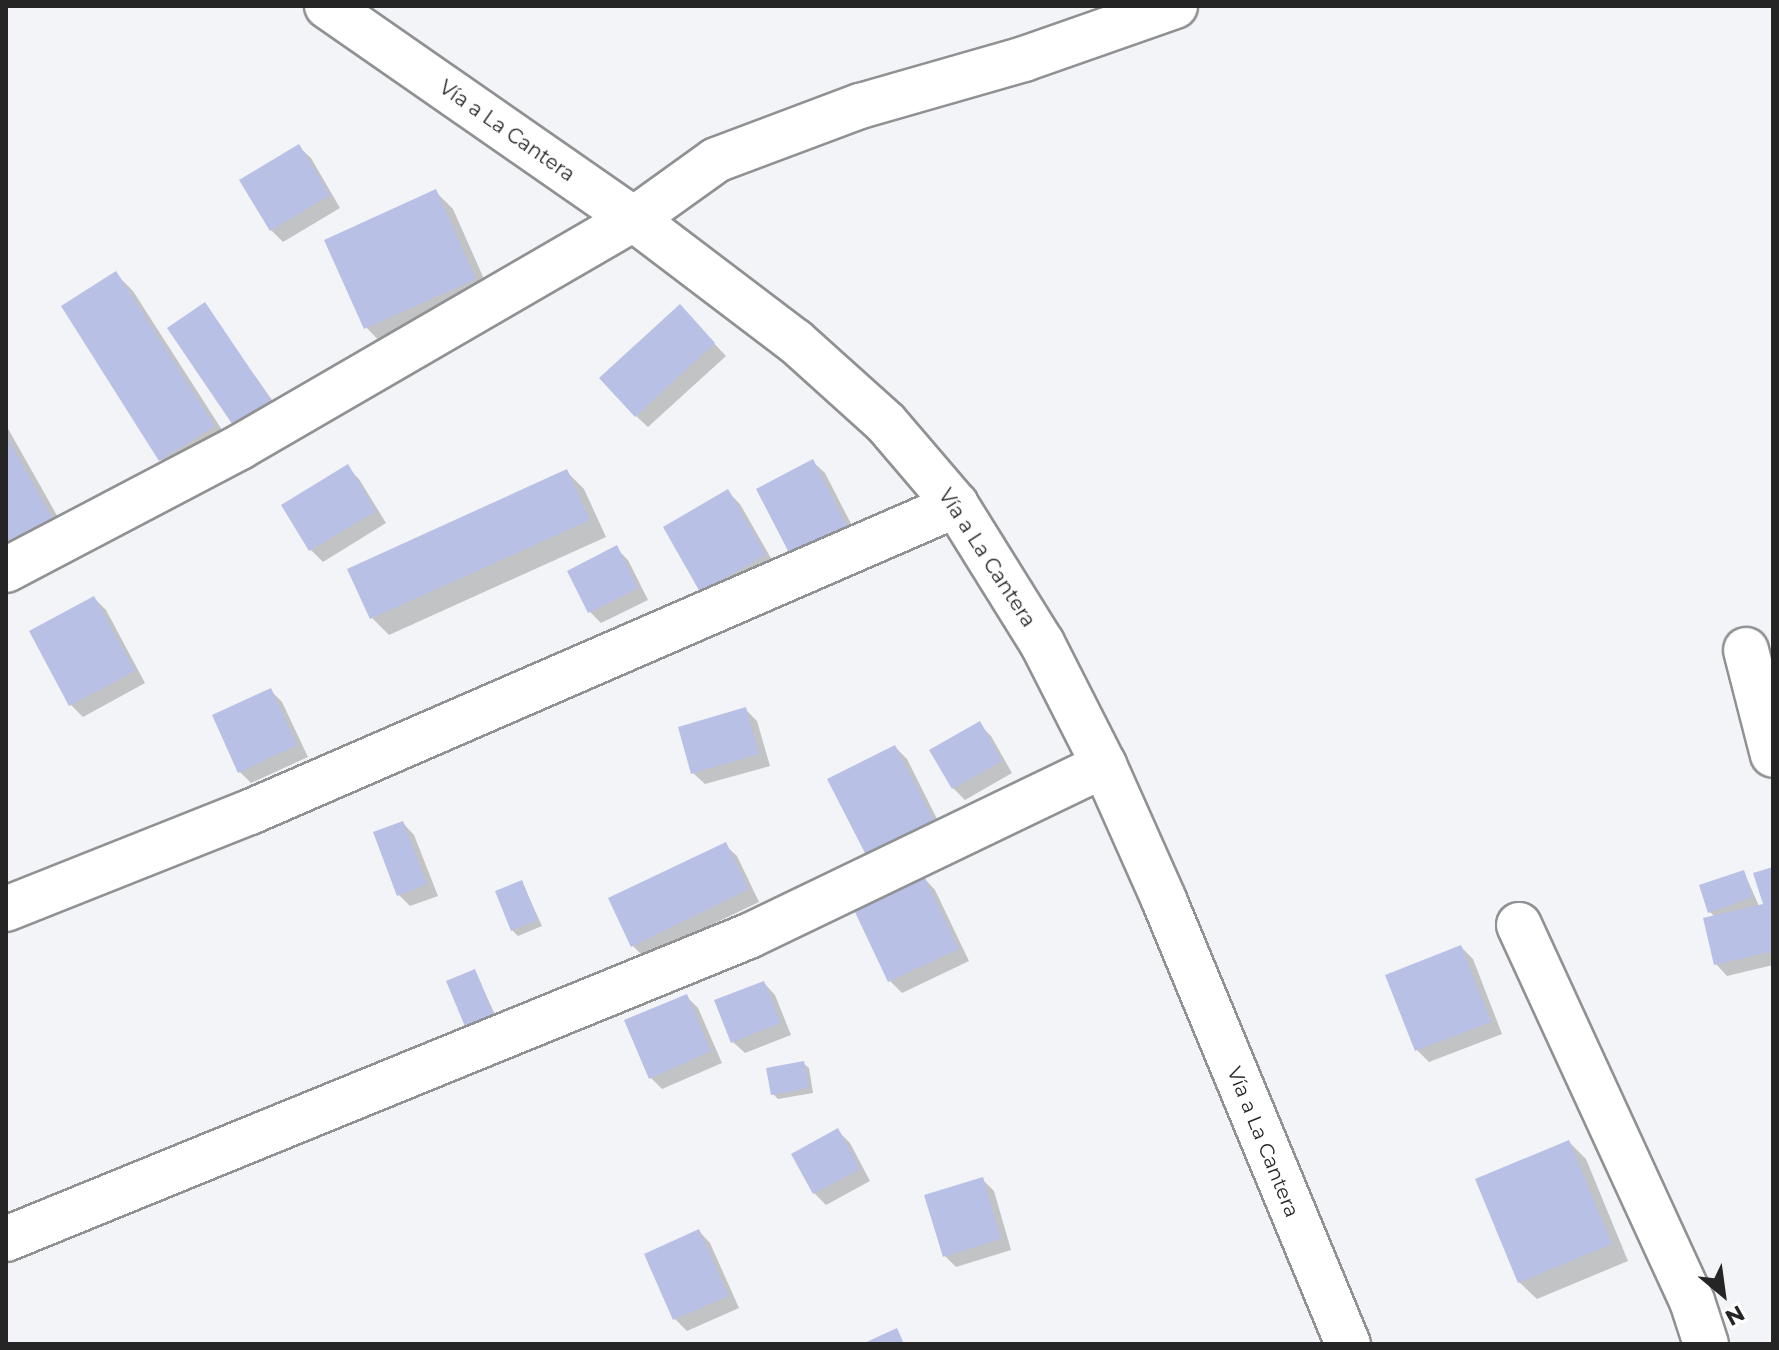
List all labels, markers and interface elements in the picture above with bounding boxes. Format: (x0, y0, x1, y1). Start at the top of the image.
street label: Vía a La Cantera (435, 75, 579, 187)
street label: Vía a La Cantera (933, 484, 1041, 632)
street label: Vía a La Cantera (1222, 1063, 1304, 1221)
north arrow (1683, 1254, 1763, 1334)
text: N (1721, 1299, 1749, 1332)

